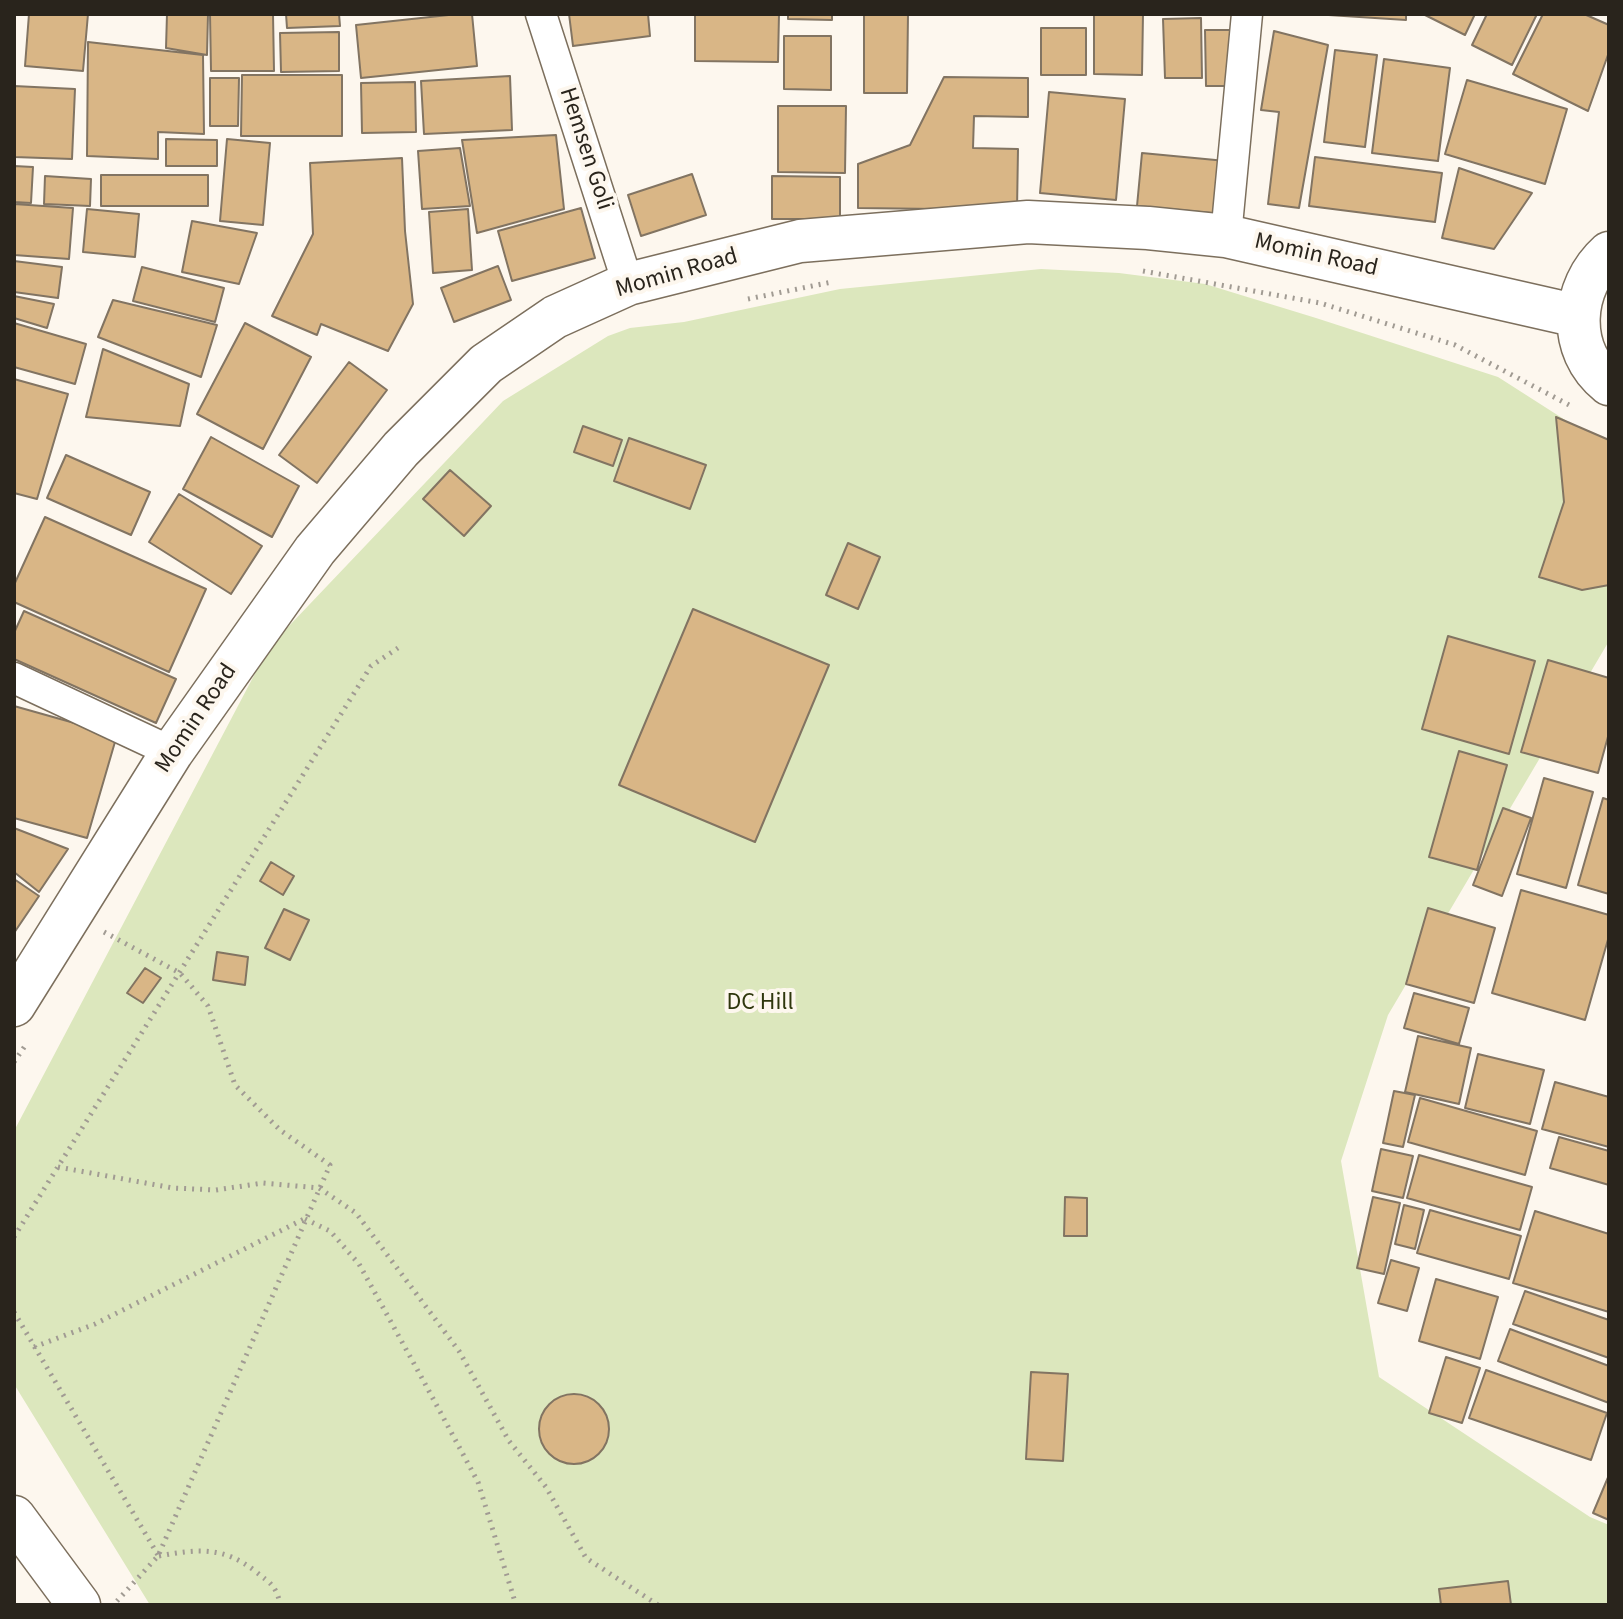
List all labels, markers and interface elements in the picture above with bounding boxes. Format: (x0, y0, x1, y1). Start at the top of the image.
street label: Hemsen Goli (552, 84, 618, 214)
street label: Momin Road (1252, 228, 1380, 284)
street label: Momin Road (613, 243, 741, 305)
street label: Momin Road (150, 659, 244, 779)
park label: DC Hill (726, 990, 794, 1018)

